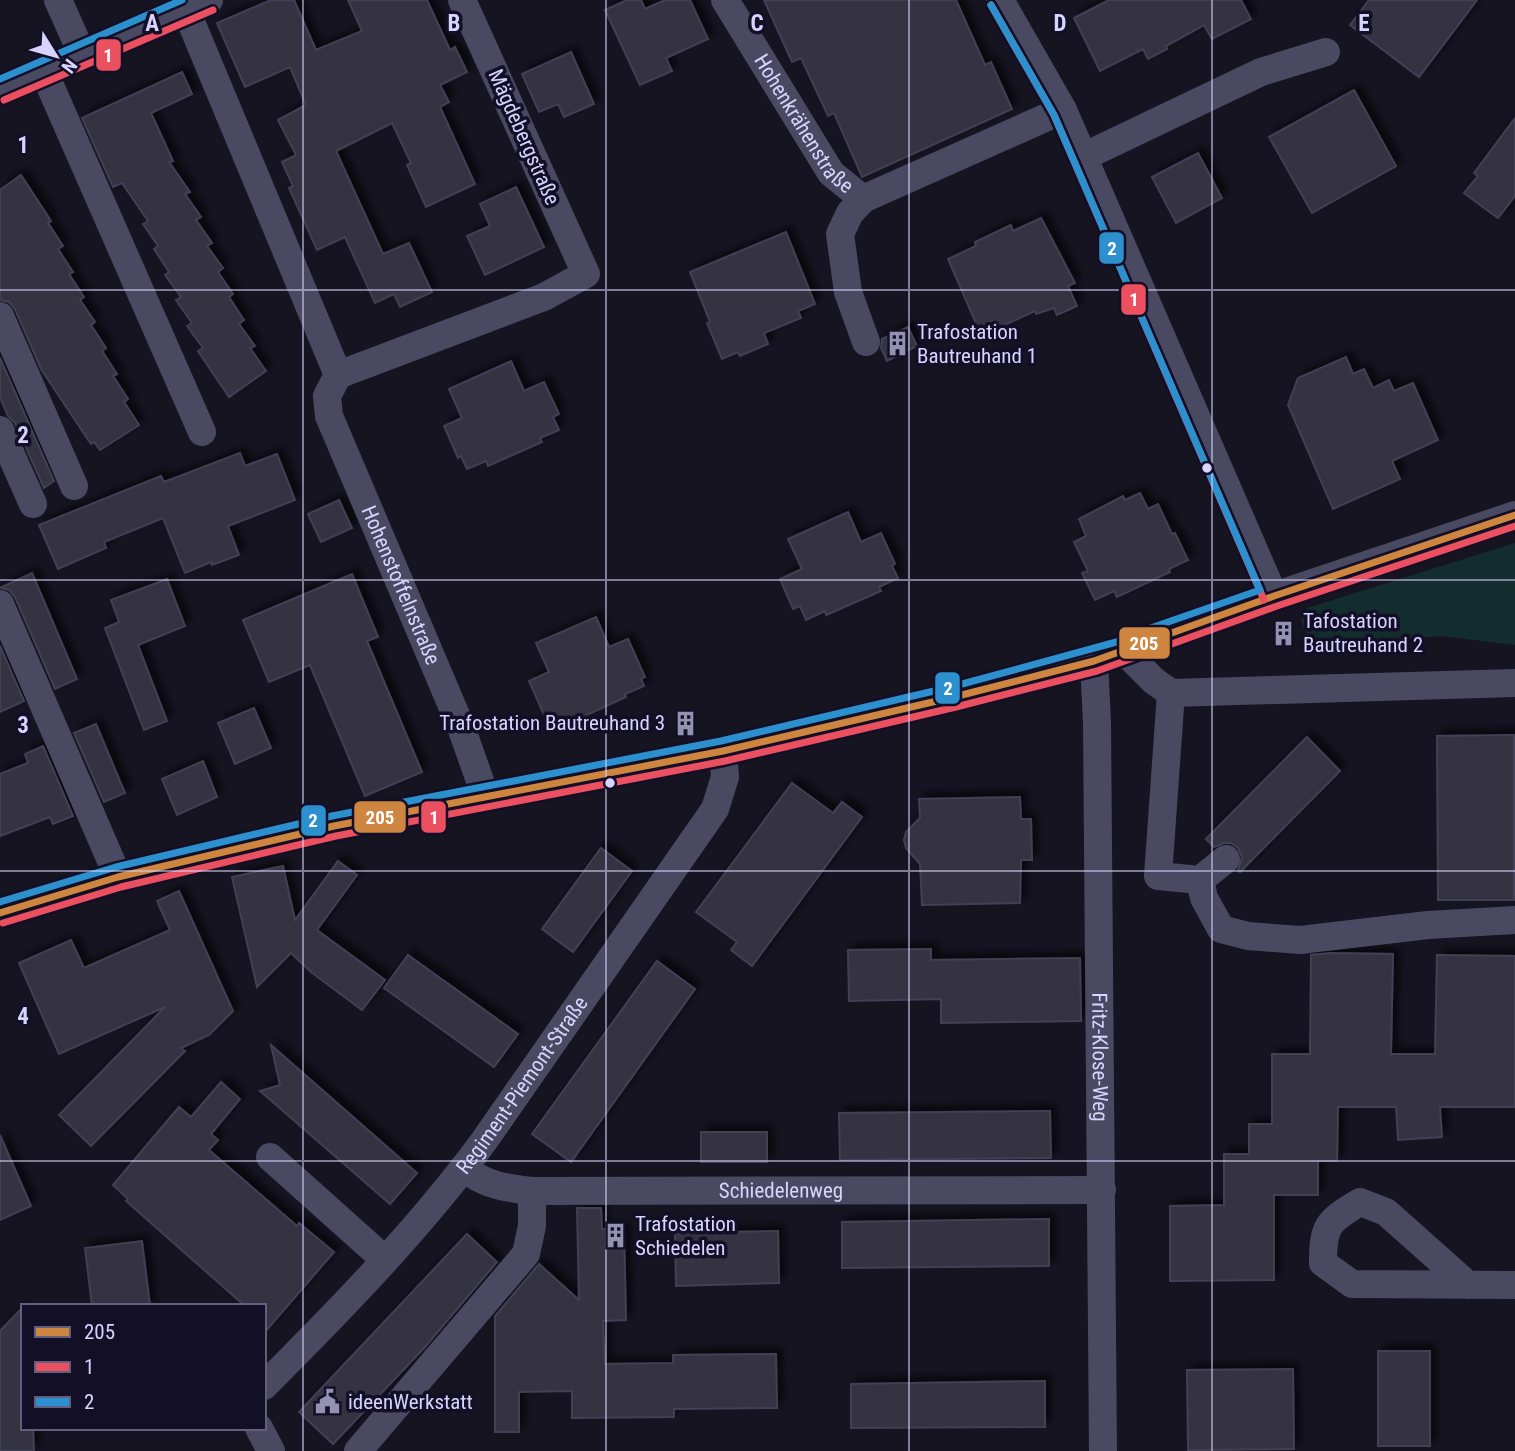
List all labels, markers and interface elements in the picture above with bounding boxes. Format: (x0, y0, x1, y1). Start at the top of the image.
text: A (145, 10, 159, 37)
text: B (448, 10, 460, 37)
text: C (750, 10, 764, 37)
text: D (1054, 10, 1067, 37)
text: E (1358, 10, 1370, 37)
north arrow (21, 21, 91, 91)
line badge: 1 (95, 38, 122, 72)
text: 1 (103, 44, 113, 67)
street label: Hohenkrähenstraße (749, 50, 858, 198)
text: N (56, 54, 82, 77)
street label: Mägdebergstraße (483, 65, 565, 209)
text: 1 (17, 132, 29, 159)
line badge: 2 (1098, 231, 1125, 265)
text: 2 (1107, 237, 1117, 260)
line badge: 1 (1120, 283, 1147, 316)
text: 1 (1129, 288, 1139, 311)
place label: Trafostation Bautreuhand 1 (917, 320, 1037, 368)
building icon: Trafostation Bautreuhand 1 (883, 330, 911, 358)
text: 2 (17, 422, 29, 449)
unlabelled marker (1200, 461, 1214, 475)
street label: Hohenstoffelnstraße (356, 502, 445, 668)
place label: Tafostation Bautreuhand 2 (1303, 609, 1423, 657)
building icon: Tafostation Bautreuhand 2 (1269, 619, 1297, 647)
line badge: 205 (1118, 626, 1171, 660)
text: 205 (1130, 632, 1158, 655)
line badge: 2 (934, 671, 961, 705)
text: 2 (943, 677, 953, 700)
building icon: Trafostation Bautreuhand 3 (671, 709, 699, 737)
place label: Trafostation Bautreuhand 3 (439, 711, 665, 735)
text: 3 (17, 712, 29, 739)
unlabelled marker (603, 776, 617, 790)
line badge: 205 (353, 800, 407, 834)
line badge: 1 (420, 800, 447, 834)
line badge: 2 (300, 804, 327, 837)
text: 205 (366, 806, 394, 829)
text: 1 (429, 806, 439, 829)
text: 2 (308, 809, 318, 832)
street label: Regiment-Piemont-Straße (451, 992, 593, 1179)
street label: Fritz-Klose-Weg (1087, 992, 1112, 1122)
text: 4 (17, 1003, 29, 1030)
street label: Schiedelenweg (719, 1178, 843, 1203)
place label: Trafostation Schiedelen (635, 1212, 736, 1260)
building icon: Trafostation Schiedelen (601, 1222, 629, 1250)
legend (21, 1304, 266, 1430)
text: 205 (84, 1320, 115, 1344)
text: 1 (84, 1355, 94, 1379)
public building icon: ideenWerkstatt (314, 1388, 342, 1416)
text: 2 (84, 1390, 94, 1414)
place label: ideenWerkstatt (348, 1390, 473, 1414)

